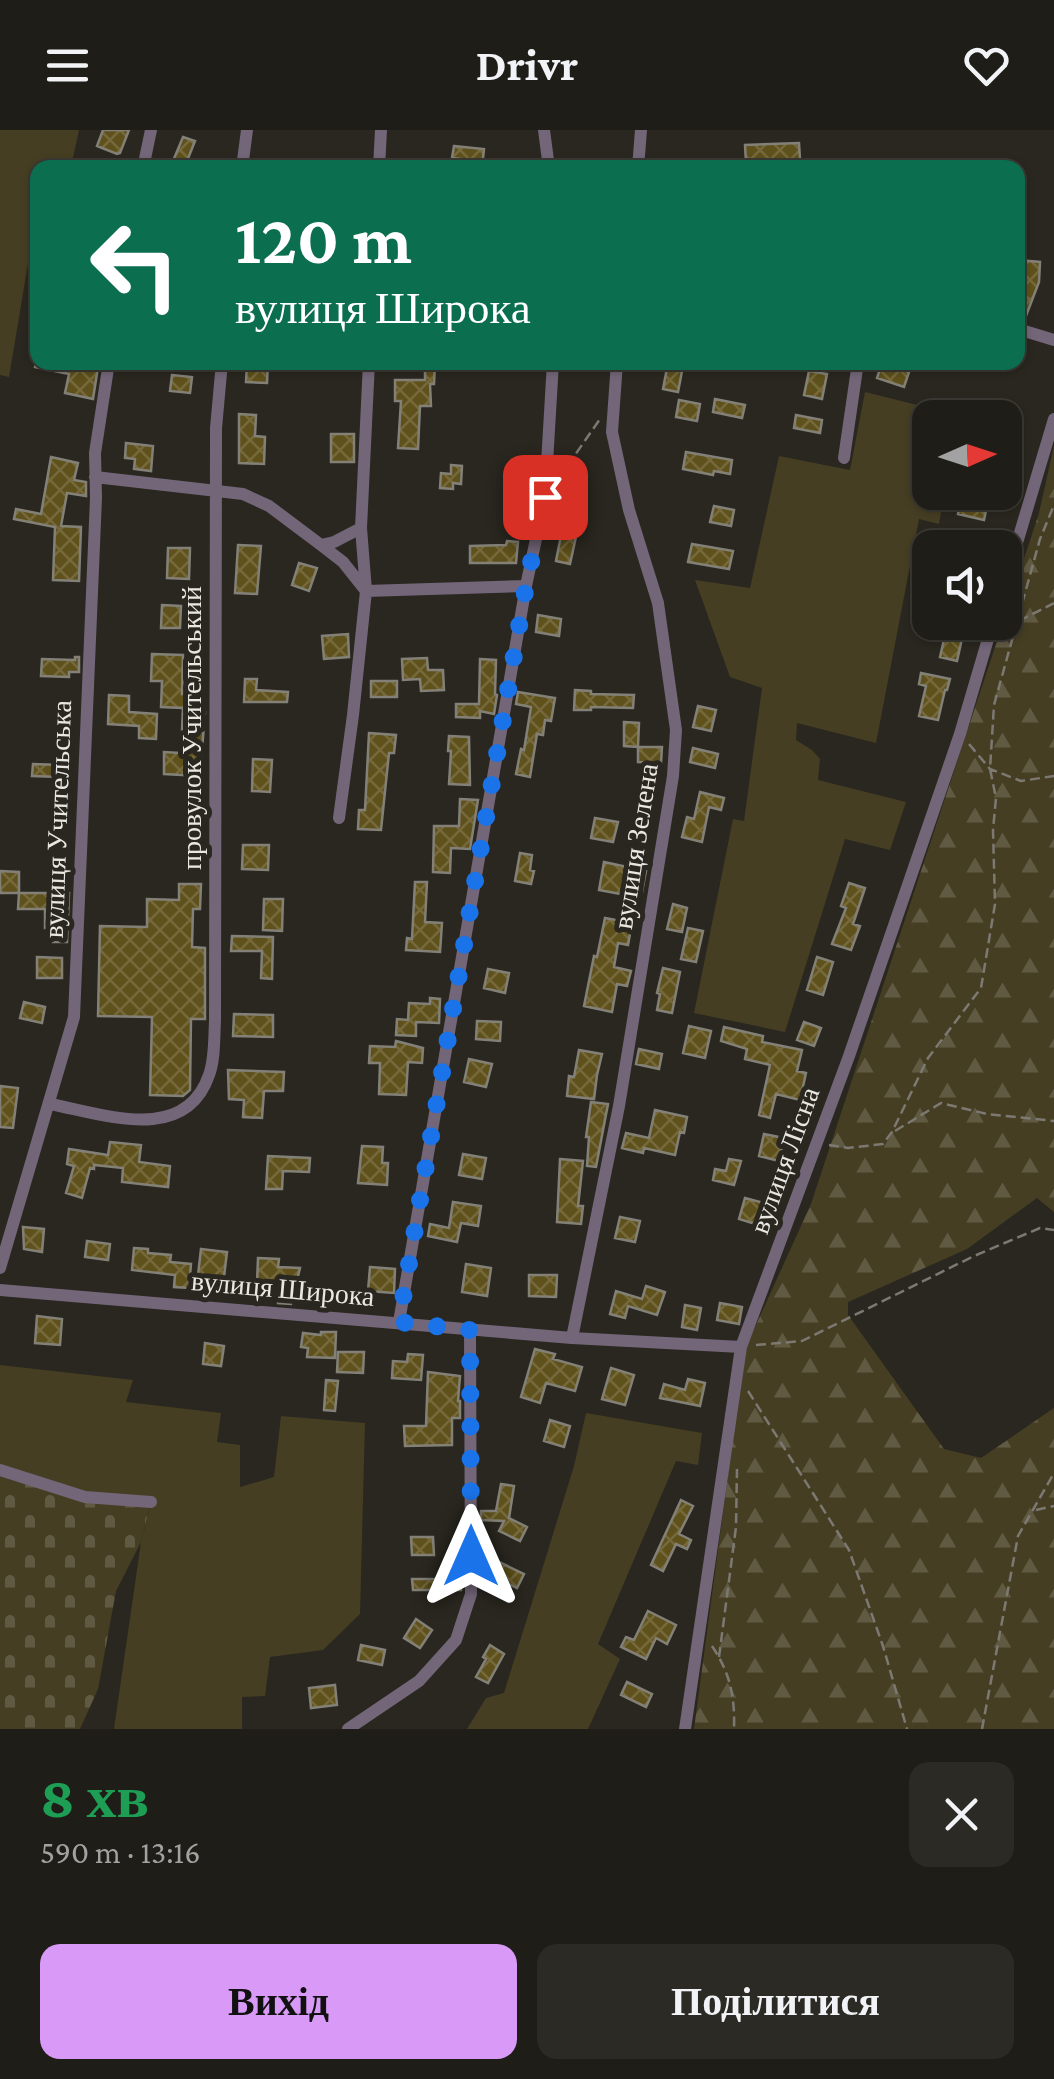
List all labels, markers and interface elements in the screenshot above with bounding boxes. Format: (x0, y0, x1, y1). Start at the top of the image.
icon: menu (40, 38, 95, 93)
icon: heart (959, 38, 1014, 93)
text: Drivr (476, 40, 578, 90)
icon: left (70, 200, 200, 330)
text: 120 m (235, 200, 412, 278)
text: вулиця Широка (235, 283, 531, 333)
north arrow (912, 400, 1022, 510)
map controls (912, 400, 1022, 640)
pin (503, 455, 588, 540)
icon: arrive (518, 470, 573, 525)
button: sound (912, 530, 1022, 640)
street label: провулок Учительський (176, 586, 207, 870)
street label: вулиця Учительська (38, 699, 77, 939)
street label: вулиця Зелена (607, 760, 664, 931)
street label: вулиця Лісна (744, 1082, 826, 1238)
street label: вулиця Широка (190, 1265, 376, 1312)
position arrow (419, 1504, 523, 1608)
button: close (909, 1762, 1014, 1867)
text: 8 хв (40, 1763, 149, 1830)
text: 590 m · 13:16 (40, 1834, 200, 1870)
button: Вихід (40, 1944, 517, 2059)
button: Поділитися (537, 1944, 1014, 2059)

